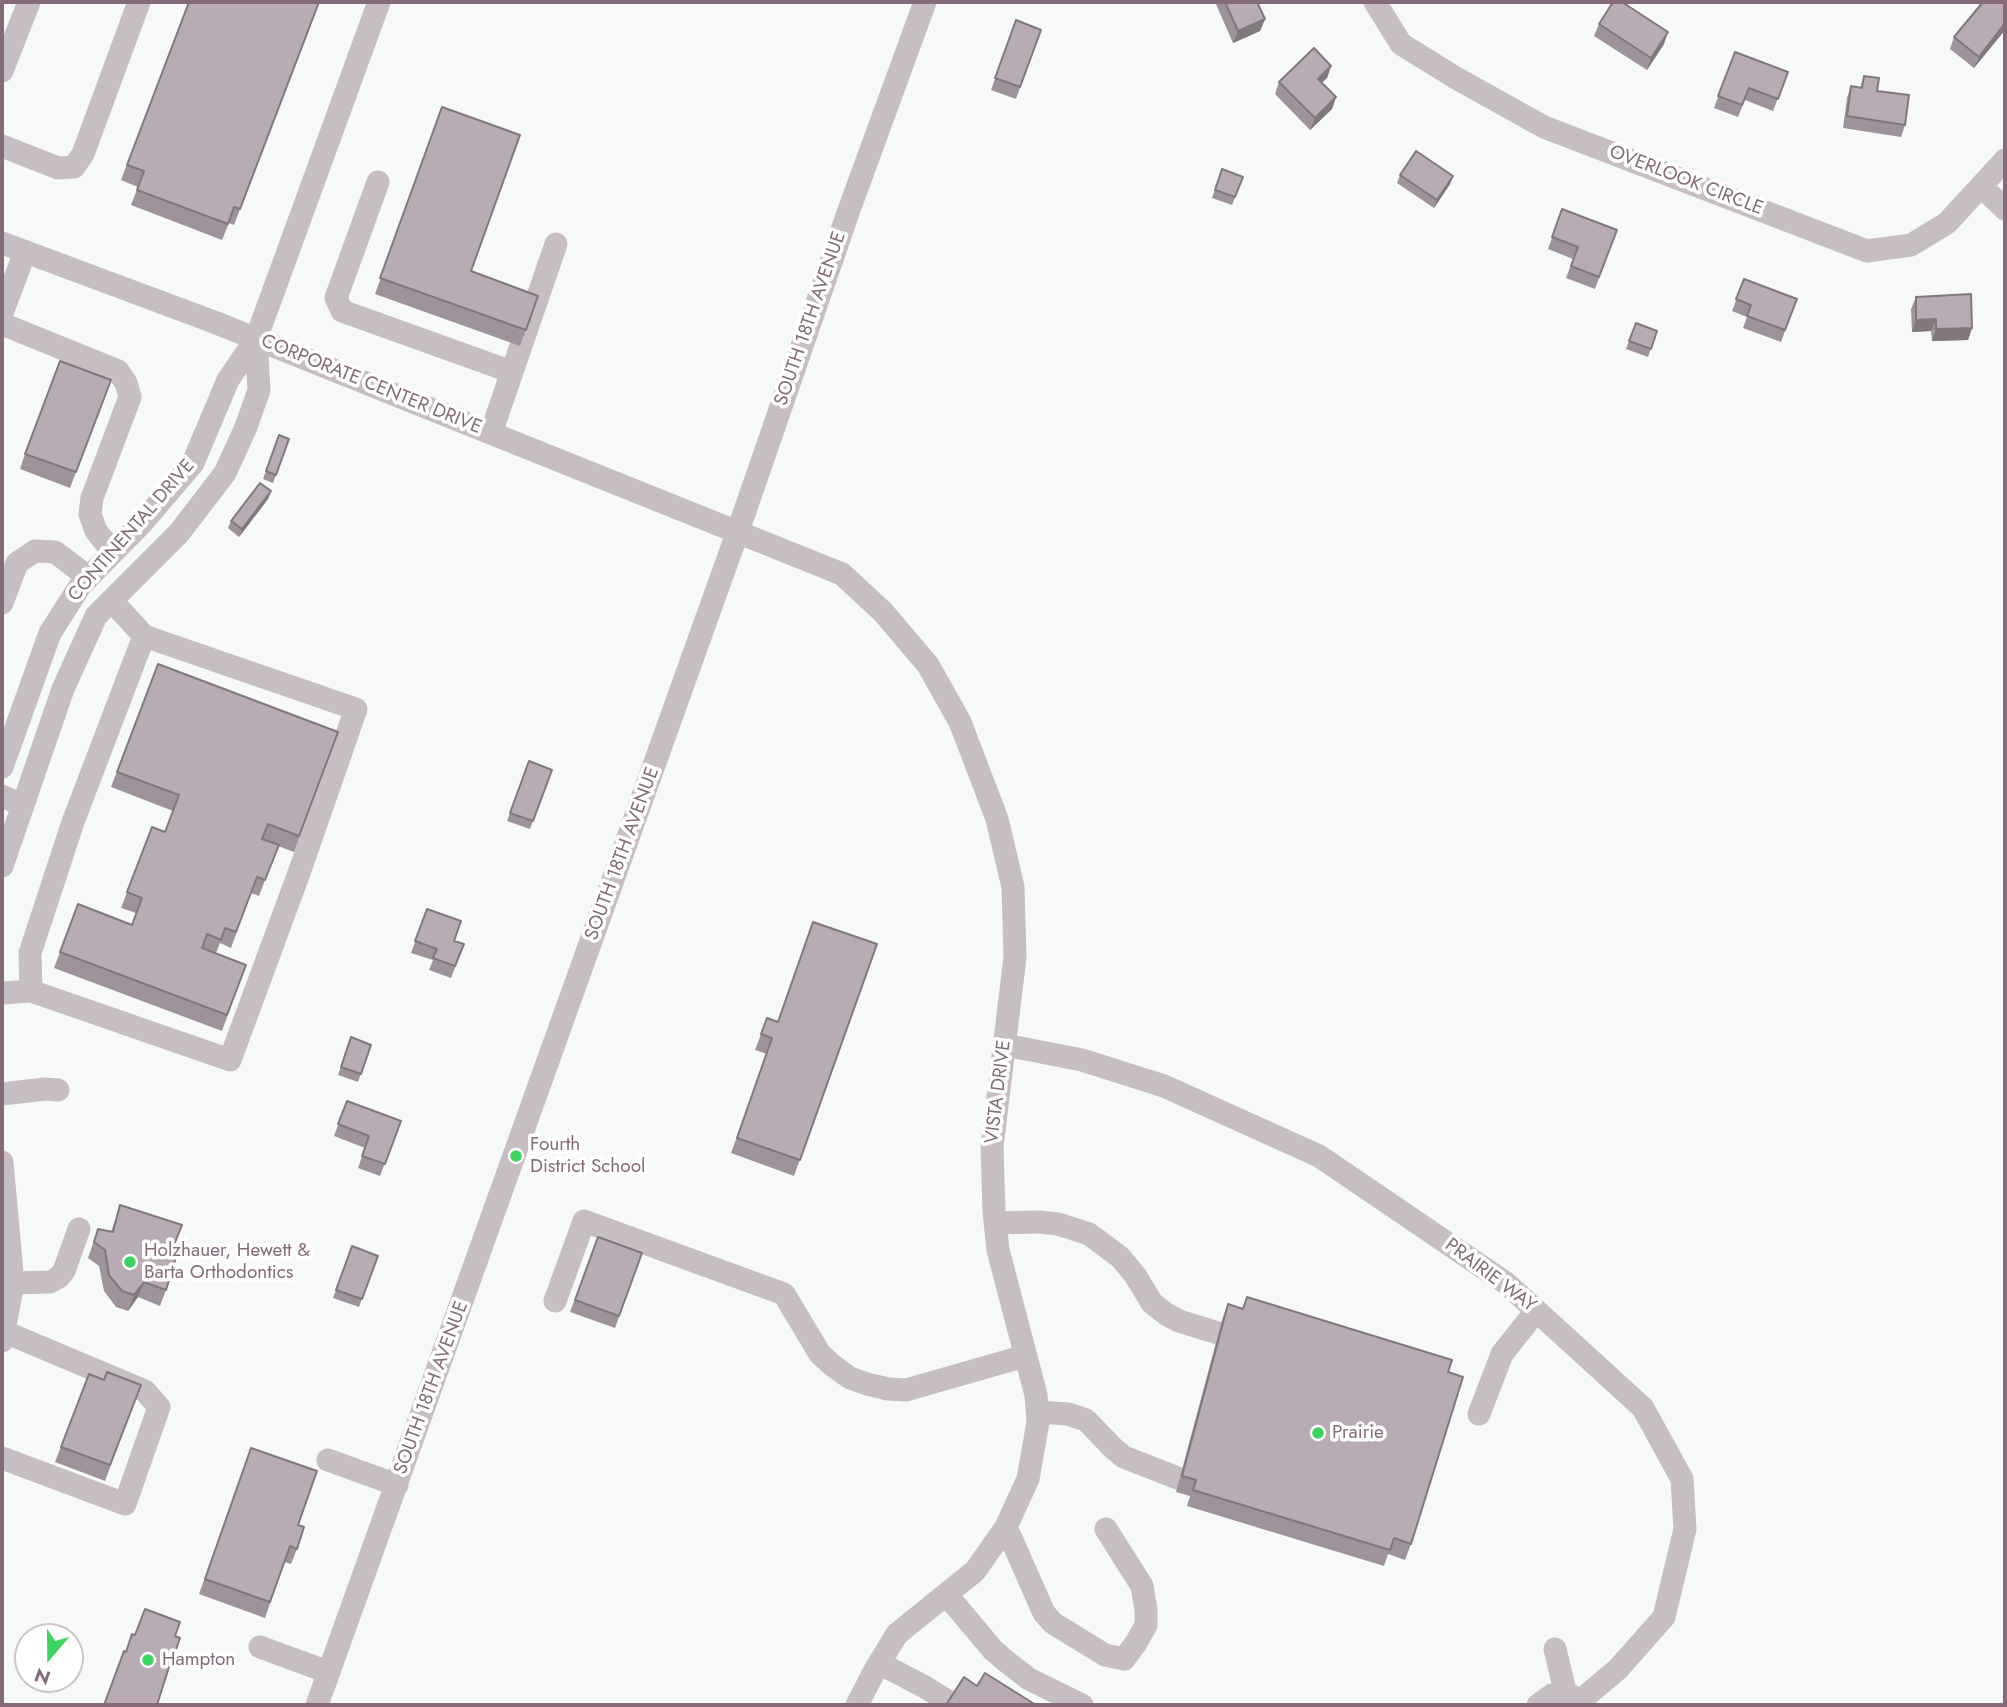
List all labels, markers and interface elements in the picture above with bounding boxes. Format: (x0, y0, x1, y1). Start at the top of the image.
street label: OVERLOOK CIRCLE (1606, 141, 1766, 221)
street label: SOUTH 18TH AVENUE (770, 229, 852, 409)
street label: CORPORATE CENTER DRIVE (257, 330, 485, 440)
street label: CONTINENTAL DRIVE (64, 455, 200, 607)
street label: SOUTH 18TH AVENUE (581, 764, 665, 944)
street label: VISTA DRIVE (981, 1039, 1017, 1145)
place label: Fourth District School (530, 1134, 645, 1178)
marker: Fourth District School (508, 1148, 524, 1164)
street label: PRAIRIE WAY (1440, 1234, 1540, 1318)
place label: Holzhauer, Hewett & Barta Orthodontics (144, 1240, 310, 1284)
marker: Holzhauer, Hewett & Barta Orthodontics (122, 1254, 138, 1270)
street label: SOUTH 18TH AVENUE (390, 1298, 474, 1478)
place label: Prairie (1332, 1422, 1384, 1444)
marker: Prairie (1310, 1425, 1326, 1441)
north arrow (14, 1623, 84, 1693)
place label: Hampton (162, 1649, 235, 1671)
marker: Hampton (140, 1652, 156, 1668)
text: N (31, 1661, 54, 1692)

